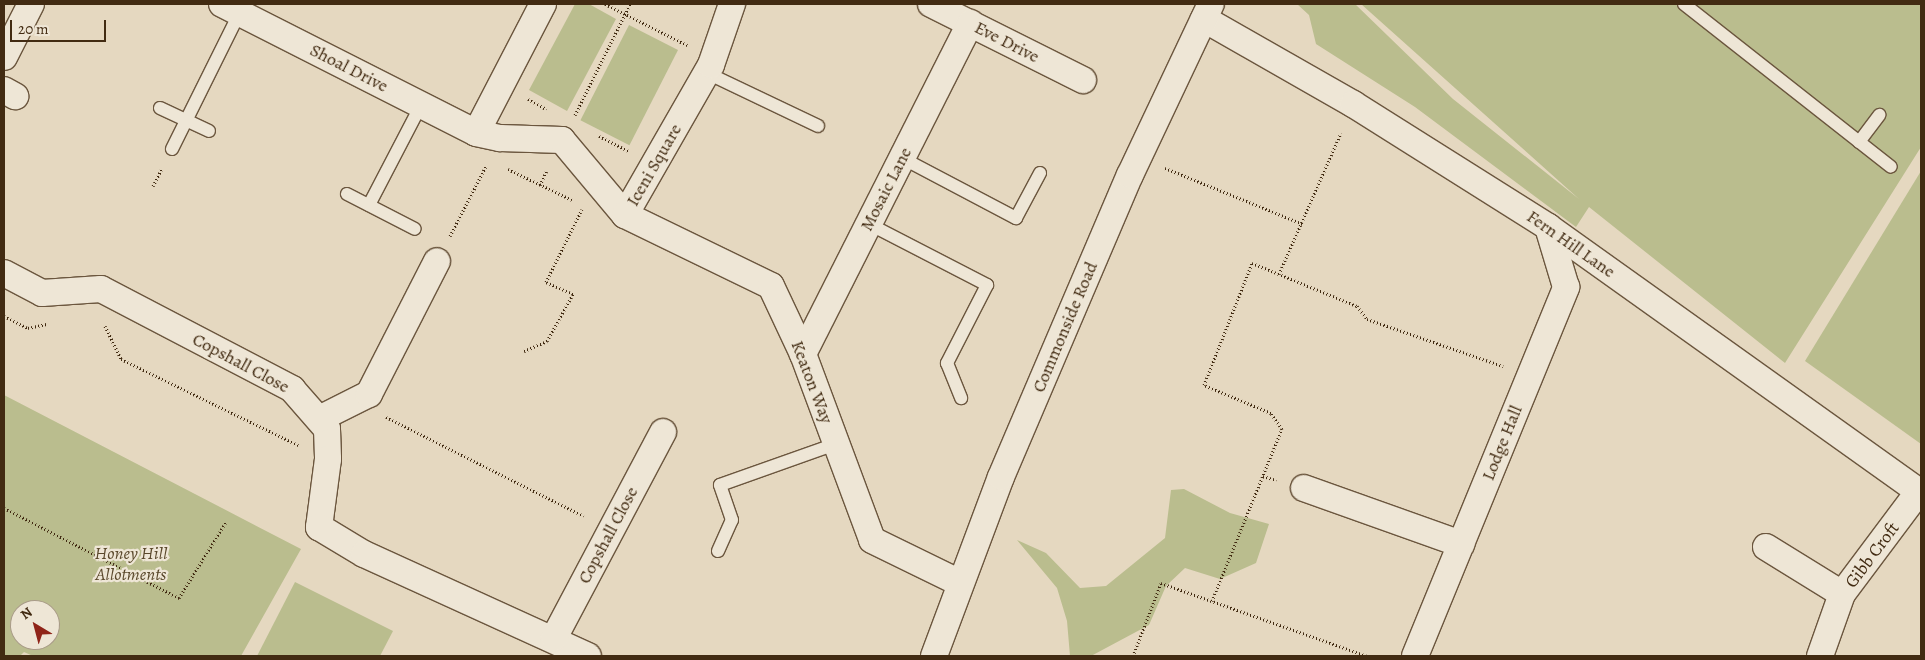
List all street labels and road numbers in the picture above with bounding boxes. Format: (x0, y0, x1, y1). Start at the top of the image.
street label: Eve Drive (971, 17, 1043, 67)
street label: Shoal Drive (306, 39, 392, 97)
street label: Iceni Square (622, 120, 686, 210)
street label: Mosaic Lane (856, 143, 916, 235)
street label: Fern Hill Lane (1523, 206, 1619, 282)
street label: Commonside Road (1028, 258, 1102, 396)
street label: Copshall Close (189, 328, 293, 398)
street label: Keaton Way (786, 338, 838, 426)
street label: Lodge Hall (1477, 402, 1527, 484)
street label: Copshall Close (573, 483, 643, 587)
street label: Gibb Croft (1840, 518, 1904, 592)

